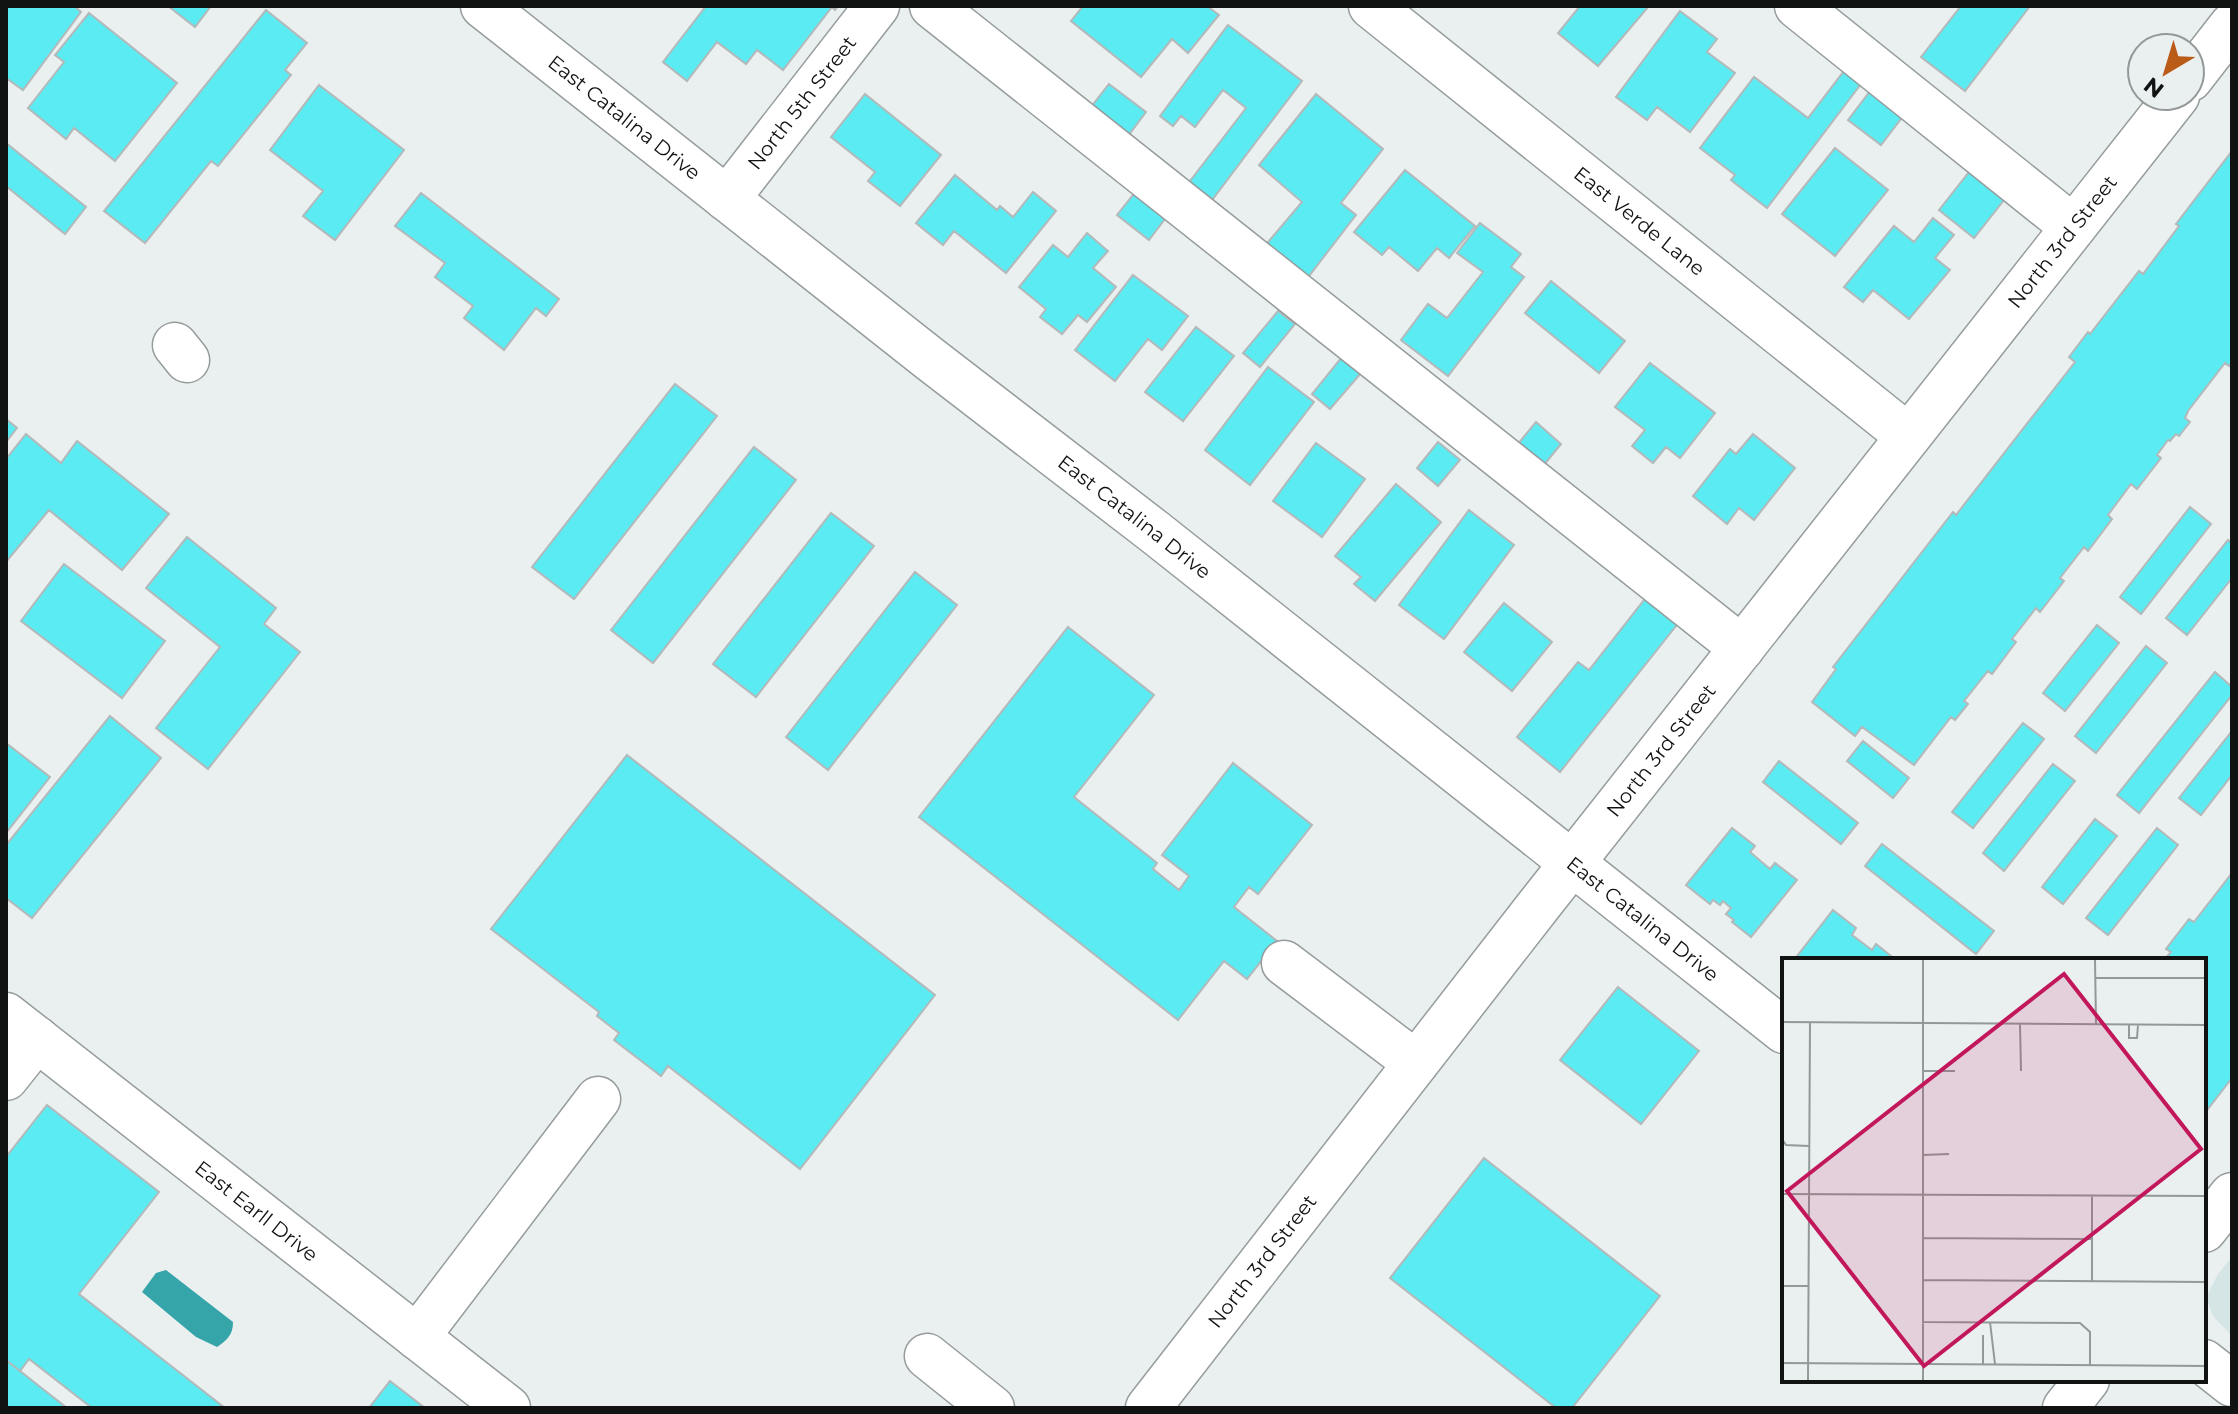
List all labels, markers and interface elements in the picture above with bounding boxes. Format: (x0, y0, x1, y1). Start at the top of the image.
street label: North 5th Street (742, 31, 861, 174)
north arrow (2126, 32, 2206, 112)
street label: East Catalina Drive (543, 50, 705, 185)
text: N (2139, 71, 2169, 103)
street label: East Verde Lane (1569, 161, 1710, 281)
street label: North 3rd Street (2002, 170, 2122, 313)
street label: East Catalina Drive (1053, 450, 1216, 584)
street label: North 3rd Street (1601, 679, 1721, 822)
street label: East Catalina Drive (1562, 851, 1724, 987)
inset map (1782, 958, 2206, 1382)
street label: East Earll Drive (190, 1155, 323, 1267)
street label: North 3rd Street (1203, 1190, 1321, 1333)

